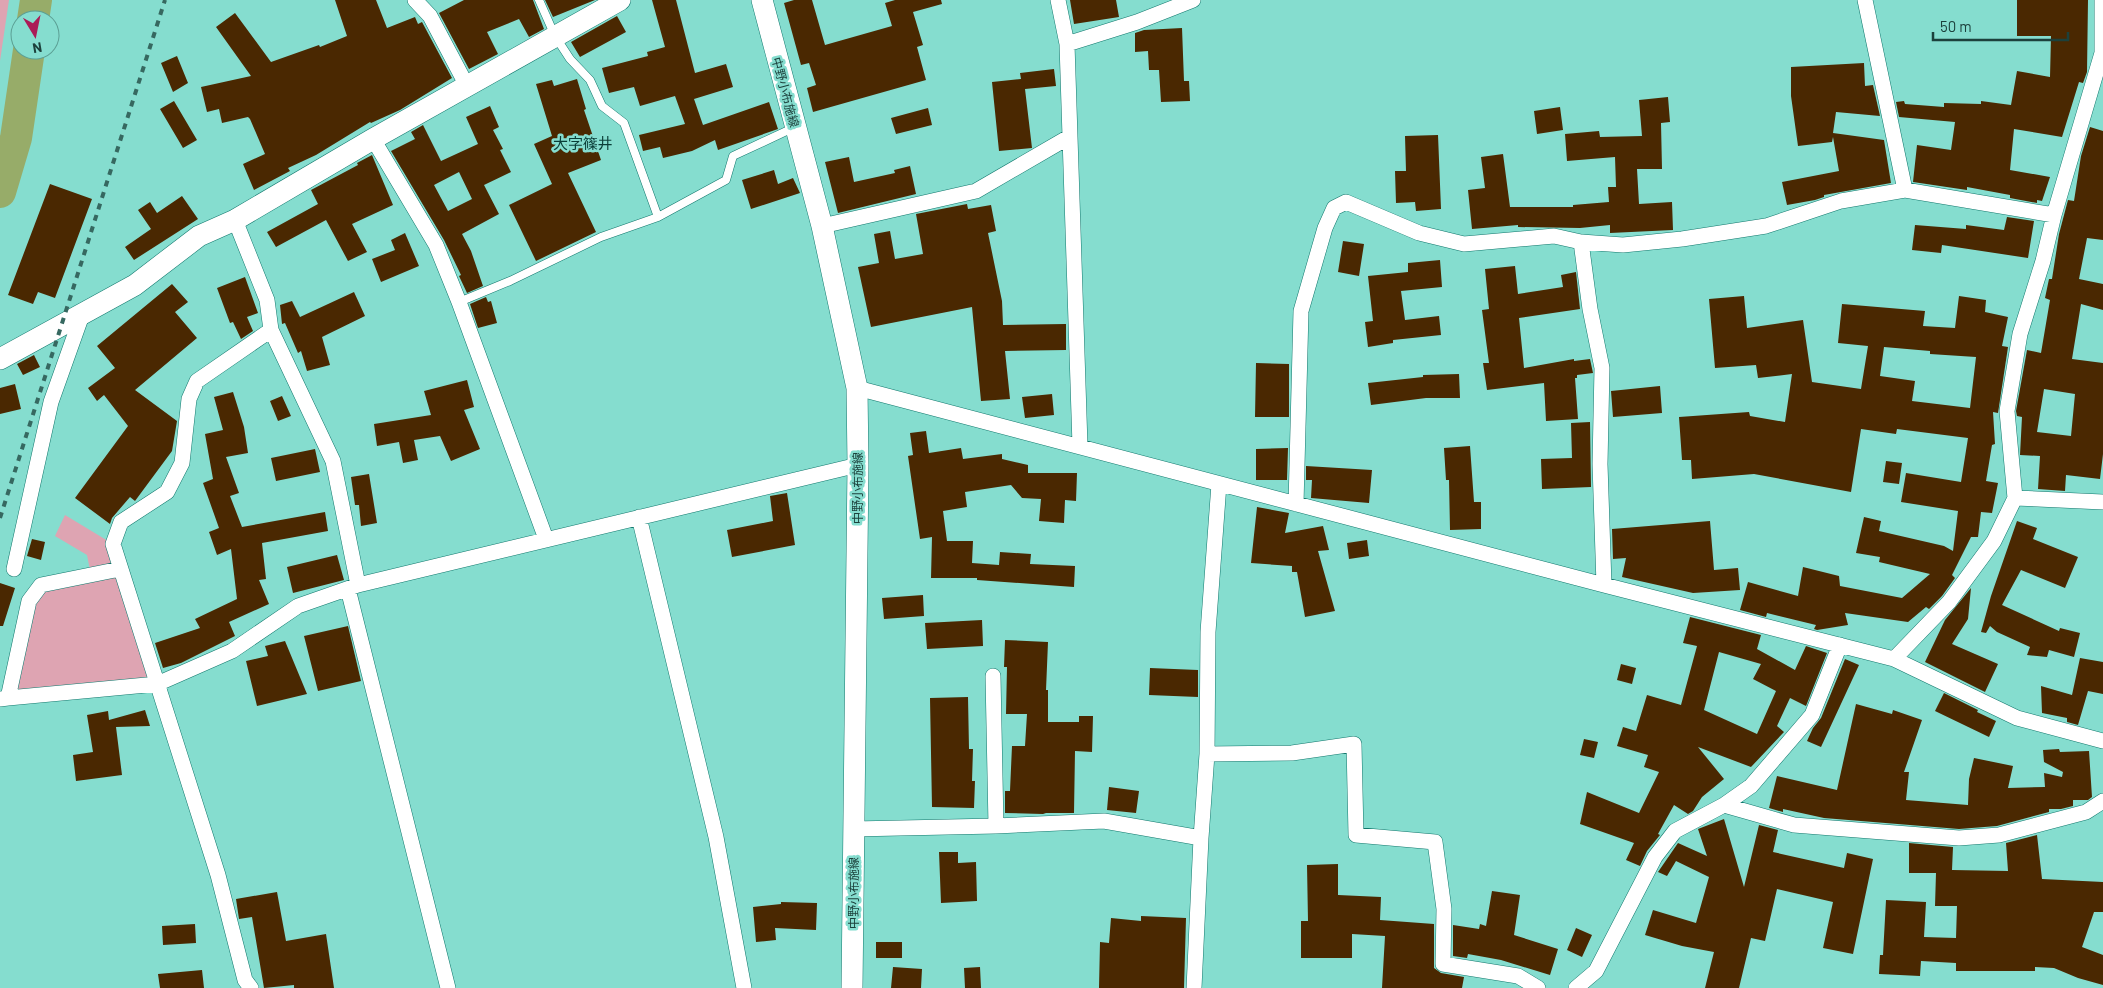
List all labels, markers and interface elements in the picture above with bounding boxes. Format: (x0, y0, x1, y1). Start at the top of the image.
north arrow (10, 10, 60, 60)
scale bar (1933, 10, 2068, 42)
text: 50 m (1940, 17, 1972, 35)
text: N (31, 39, 43, 57)
street label: 中野小布施線 (770, 55, 802, 129)
district label: 大字篠井 (553, 134, 613, 152)
street label: 中野小布施線 (850, 452, 864, 524)
street label: 中野小布施線 (846, 857, 860, 929)

